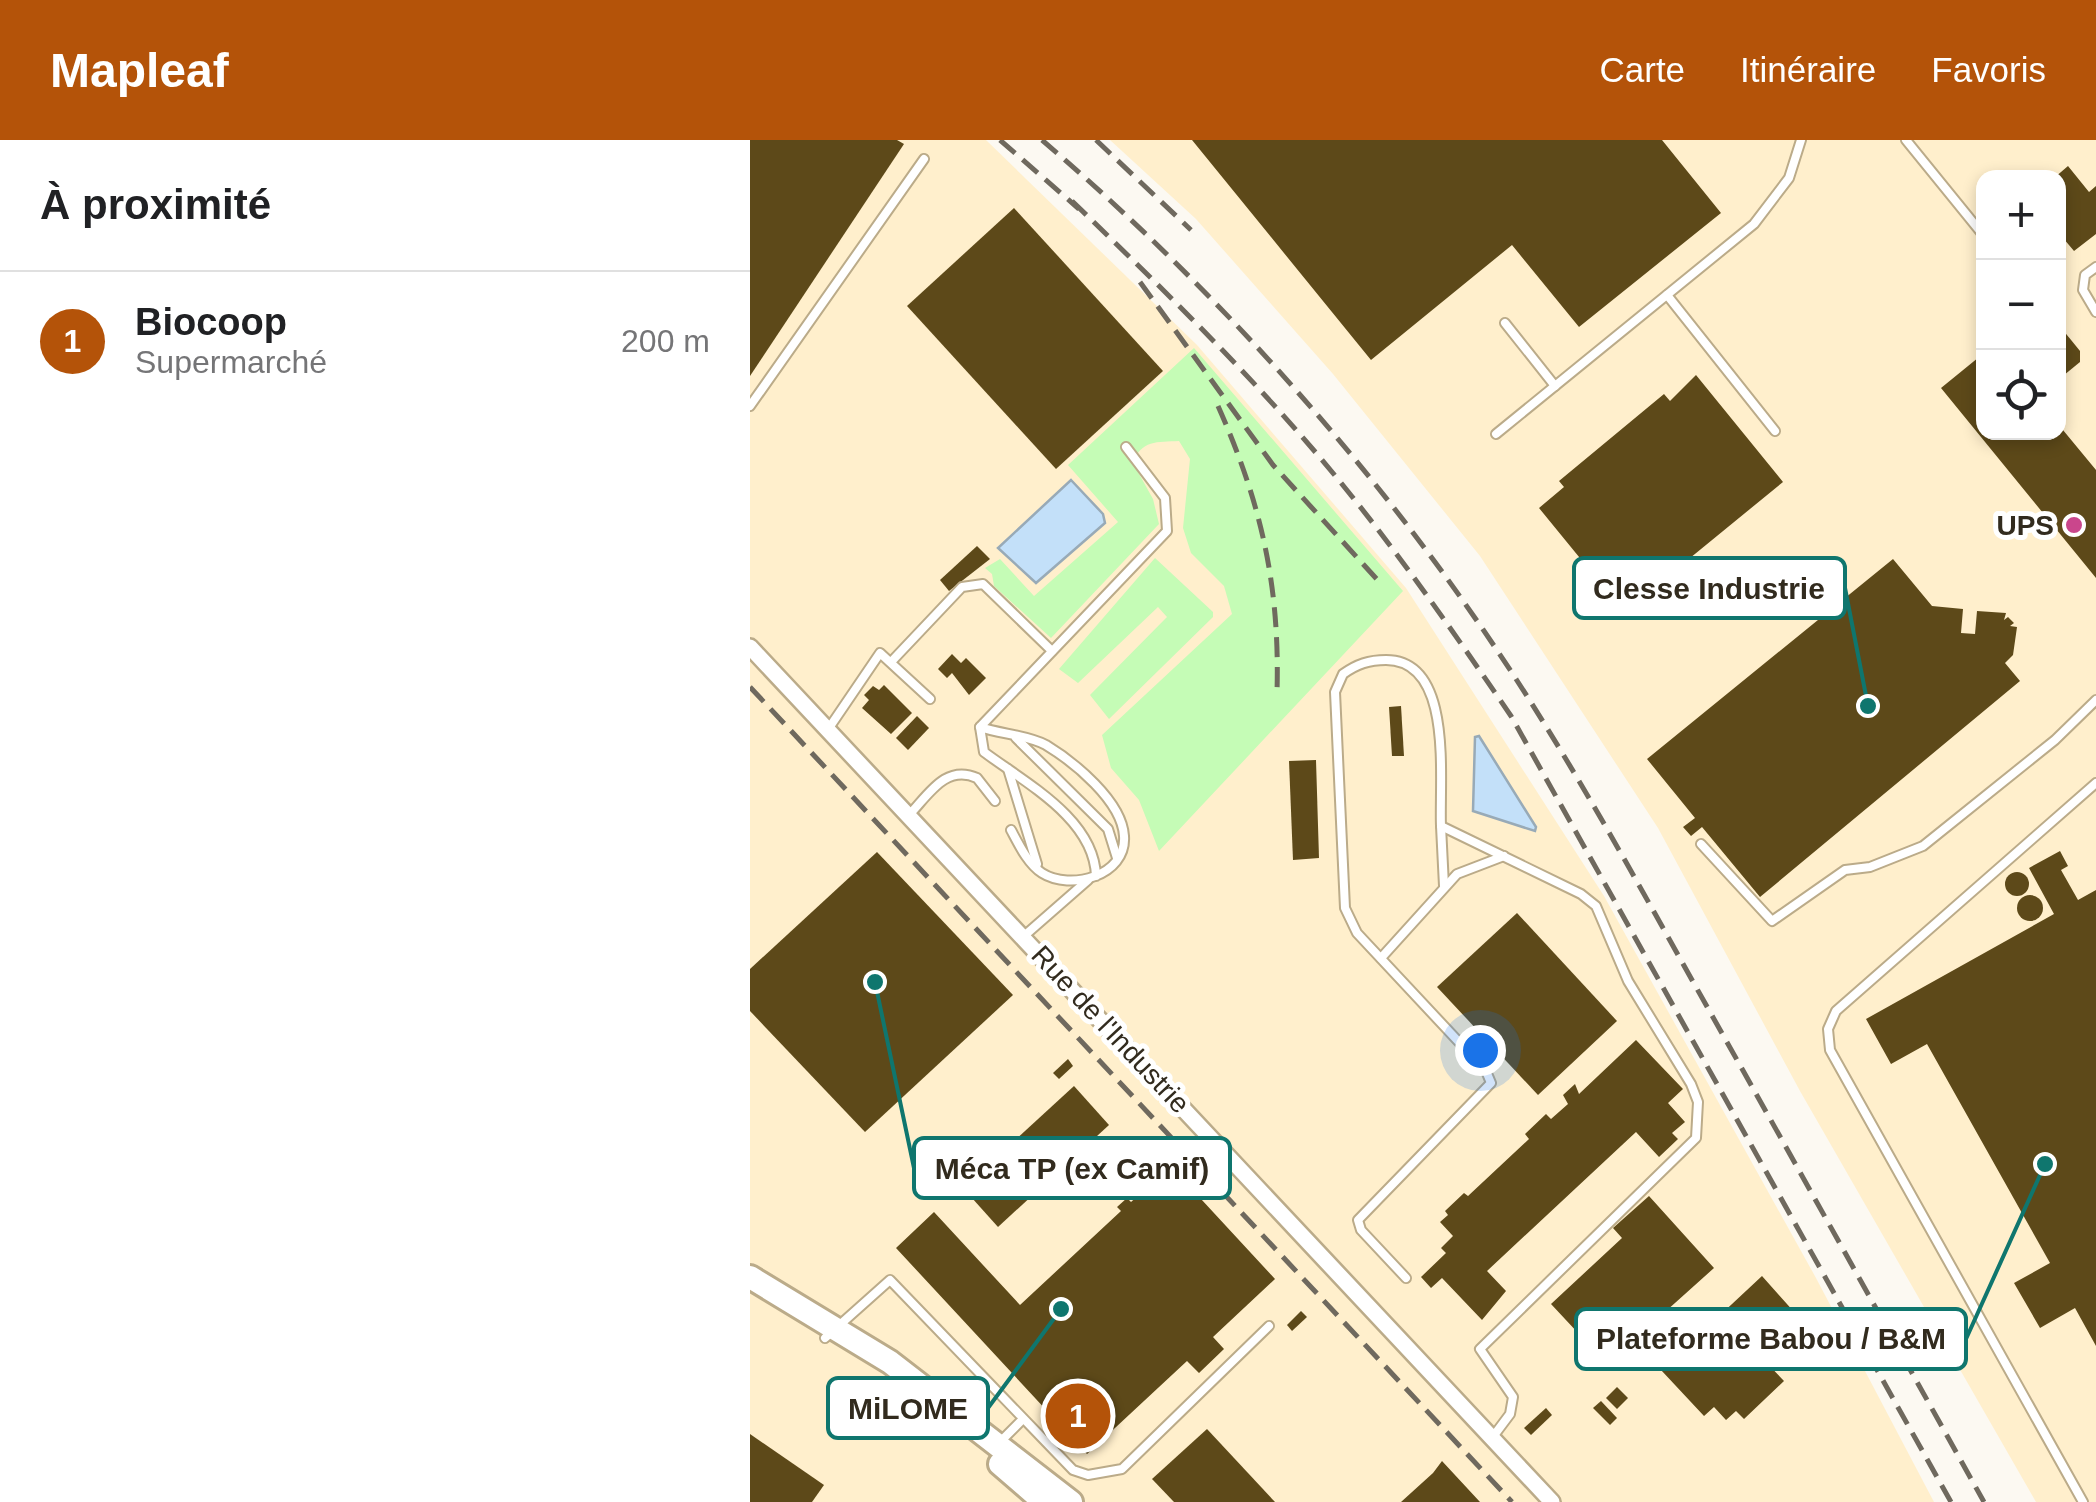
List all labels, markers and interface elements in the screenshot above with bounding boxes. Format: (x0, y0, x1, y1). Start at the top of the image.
text: Mapleaf (50, 44, 229, 97)
text: Carte (1599, 50, 1685, 89)
text: Itinéraire (1740, 50, 1876, 89)
text: Favoris (1931, 50, 2046, 89)
map controls (1976, 170, 2066, 440)
button: + (1976, 170, 2066, 260)
text: À proximité (40, 181, 271, 228)
button: − (1976, 260, 2066, 350)
text: Biocoop (135, 301, 287, 343)
text: 1 (64, 323, 81, 359)
text: 200 m (621, 323, 710, 359)
text: Supermarché (135, 344, 327, 380)
button: locate (1976, 350, 2066, 440)
place label: UPS (1996, 510, 2054, 541)
marker: UPS (2063, 514, 2085, 536)
callout: Clesse Industrie (1574, 558, 1845, 618)
text: Clesse Industrie (1593, 572, 1825, 605)
street label: Rue de l'Industrie (1025, 939, 1196, 1119)
your location (1455, 1025, 1506, 1076)
callout: Méca TP (ex Camif) (914, 1138, 1230, 1198)
text: Méca TP (ex Camif) (935, 1152, 1209, 1185)
callout: Plateforme Babou / B&M (1576, 1309, 1966, 1369)
text: Plateforme Babou / B&M (1596, 1322, 1946, 1355)
callout: MiLOME (828, 1378, 988, 1438)
pin: 1 (1046, 1378, 1110, 1454)
text: MiLOME (848, 1392, 968, 1425)

